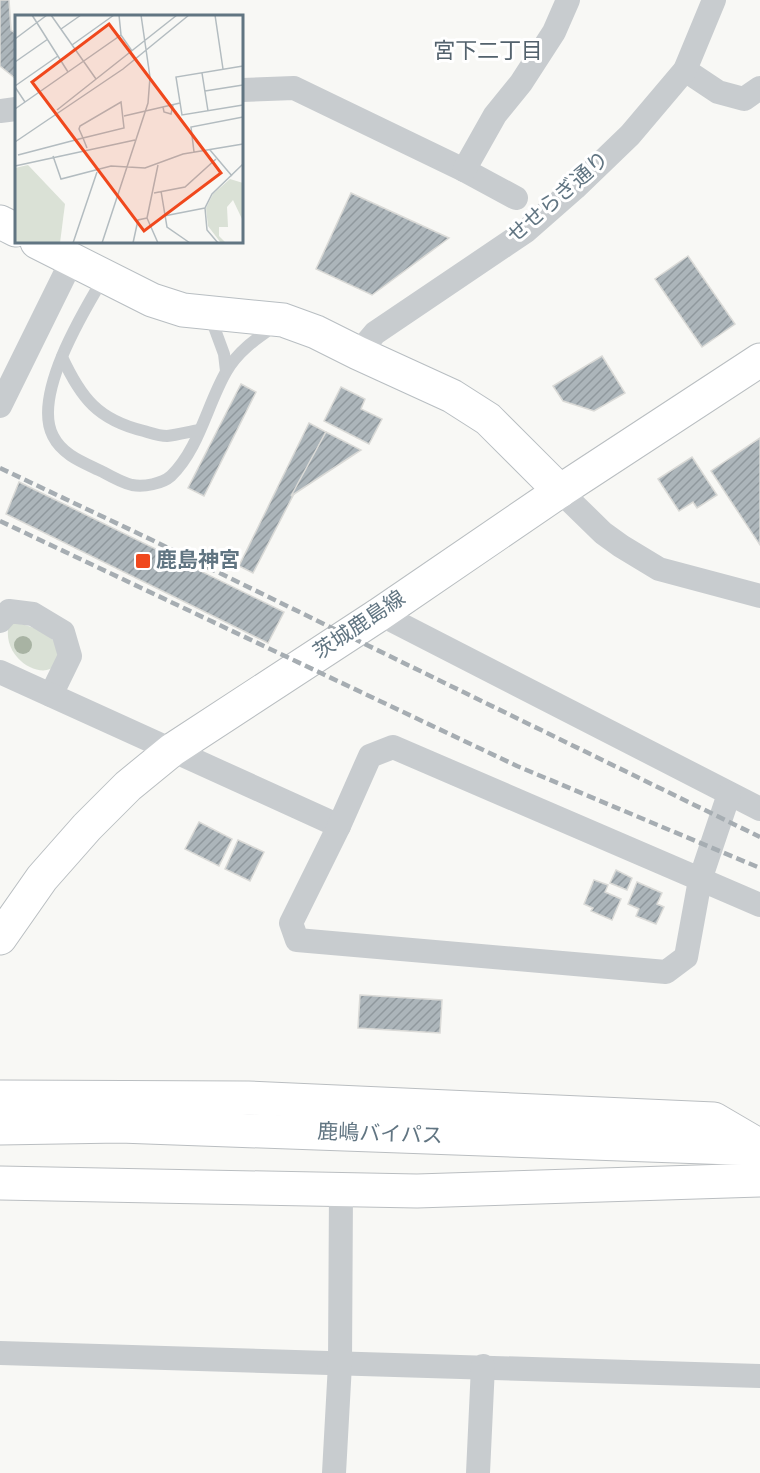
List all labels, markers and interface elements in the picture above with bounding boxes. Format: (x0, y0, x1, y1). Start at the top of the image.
inset map (15, 15, 243, 243)
district label: 宮下二丁目 (433, 39, 543, 66)
street label: せせらぎ通り (503, 146, 615, 250)
place label: 鹿島神宮 (156, 548, 240, 575)
marker: 鹿島神宮 (134, 552, 152, 570)
street label: 茨城鹿島線 (309, 585, 411, 667)
street label: 鹿嶋バイパス (317, 1119, 443, 1151)

